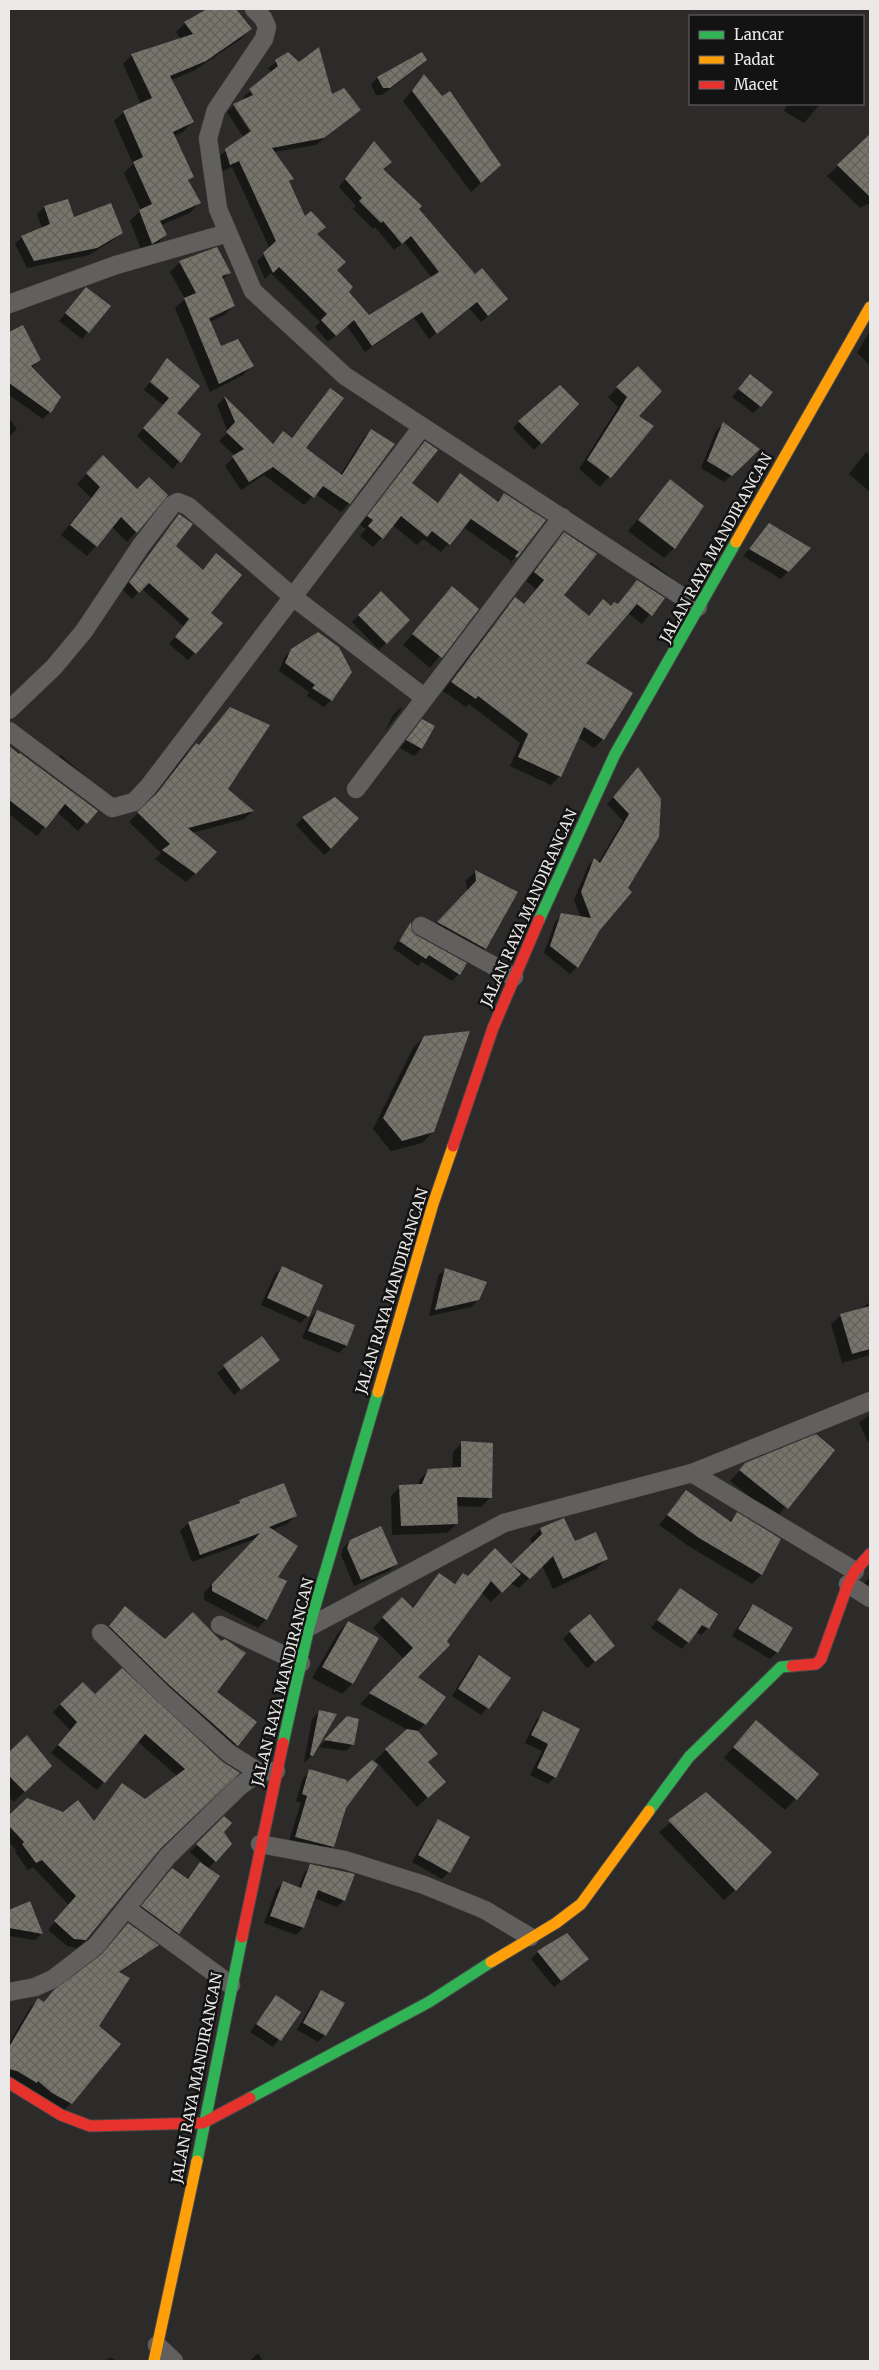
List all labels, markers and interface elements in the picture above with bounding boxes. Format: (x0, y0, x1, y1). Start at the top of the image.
legend (689, 15, 864, 105)
text: Lancar (734, 25, 784, 44)
text: Padat (734, 50, 775, 69)
text: Macet (734, 75, 778, 94)
street label: JALAN RAYA MANDIRANCAN (655, 449, 776, 647)
street label: JALAN RAYA MANDIRANCAN (476, 806, 581, 1010)
street label: JALAN RAYA MANDIRANCAN (351, 1185, 432, 1397)
street label: JALAN RAYA MANDIRANCAN (247, 1575, 318, 1789)
street label: JALAN RAYA MANDIRANCAN (167, 1971, 226, 2186)

